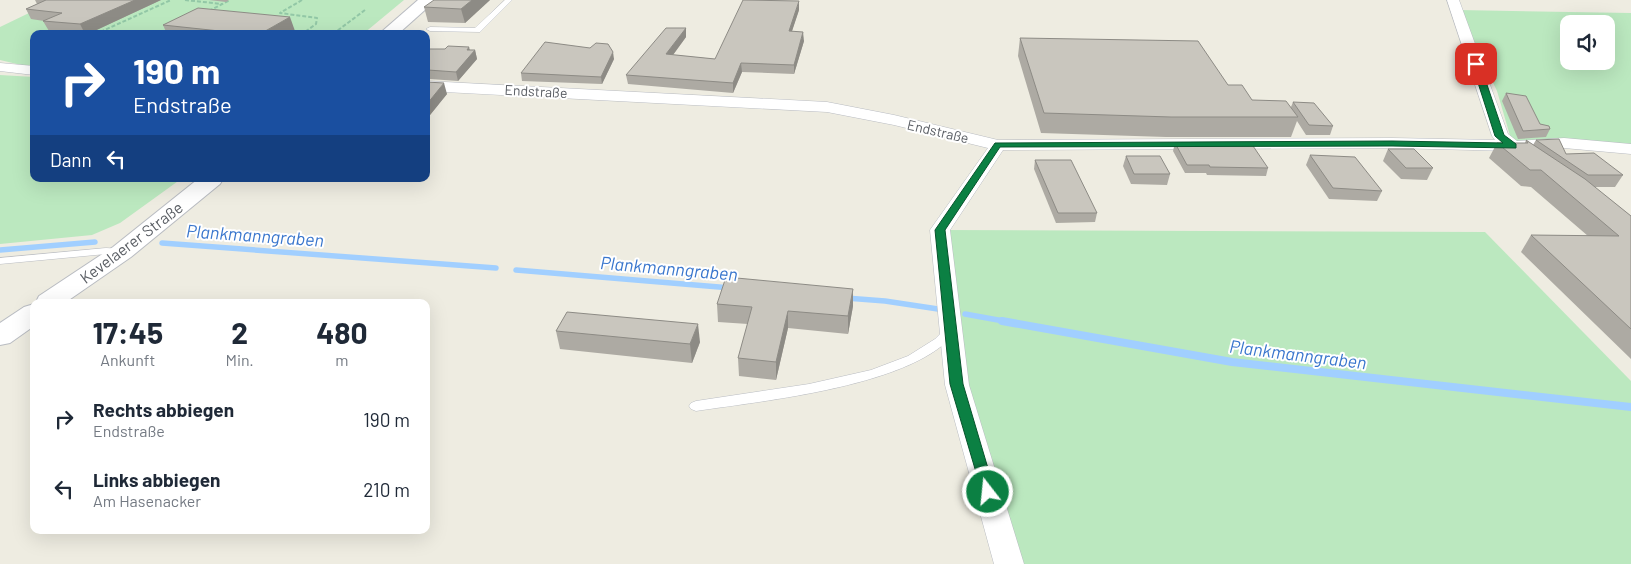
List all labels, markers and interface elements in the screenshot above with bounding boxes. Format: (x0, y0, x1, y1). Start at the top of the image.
map controls (1560, 15, 1615, 70)
button: sound (1560, 15, 1615, 70)
pin (1455, 43, 1497, 85)
text: 190 m (133, 49, 220, 91)
icon: right (50, 50, 115, 115)
icon: arrive (1462, 50, 1490, 78)
street label: Endstraße (504, 81, 568, 101)
text: Endstraße (133, 91, 232, 117)
street label: Endstraße (905, 116, 971, 146)
icon: left (102, 145, 130, 173)
text: Dann (50, 148, 92, 171)
street label: Kevelaerer Straße (76, 197, 186, 287)
water label: Plankmanngraben (185, 219, 325, 251)
water label: Plankmanngraben (599, 251, 739, 285)
text: 17:45 (92, 314, 163, 350)
text: 2 (231, 314, 248, 350)
text: 480 (316, 314, 368, 350)
water label: Plankmanngraben (1228, 335, 1368, 373)
text: Ankunft (100, 350, 155, 369)
text: Min. (226, 350, 254, 369)
text: m (335, 350, 349, 369)
text: Rechts abbiegen (93, 398, 234, 421)
icon: right (50, 405, 78, 433)
text: 190 m (363, 408, 410, 431)
text: Endstraße (93, 421, 165, 440)
position arrow (961, 465, 1013, 517)
text: Links abbiegen (93, 468, 220, 491)
icon: left (50, 475, 78, 503)
text: 210 m (363, 478, 410, 501)
text: Am Hasenacker (93, 491, 201, 510)

